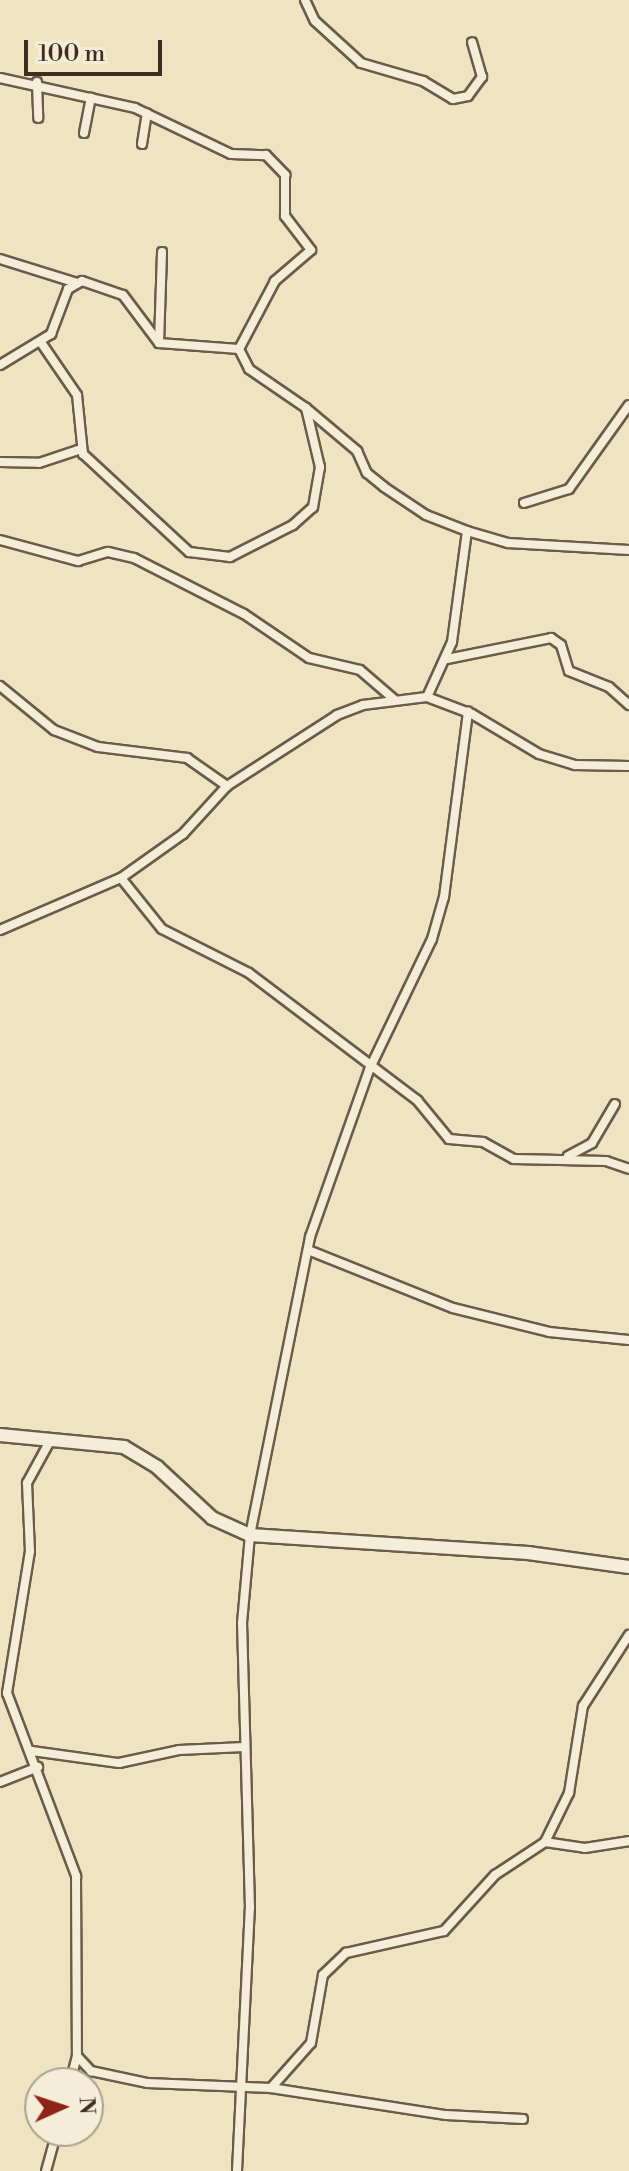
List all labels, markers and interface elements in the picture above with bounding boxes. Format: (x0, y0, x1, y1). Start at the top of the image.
scale bar (28, 24, 166, 74)
text: 100 m (38, 39, 105, 69)
north arrow (24, 2067, 104, 2147)
text: N (73, 2096, 100, 2115)

